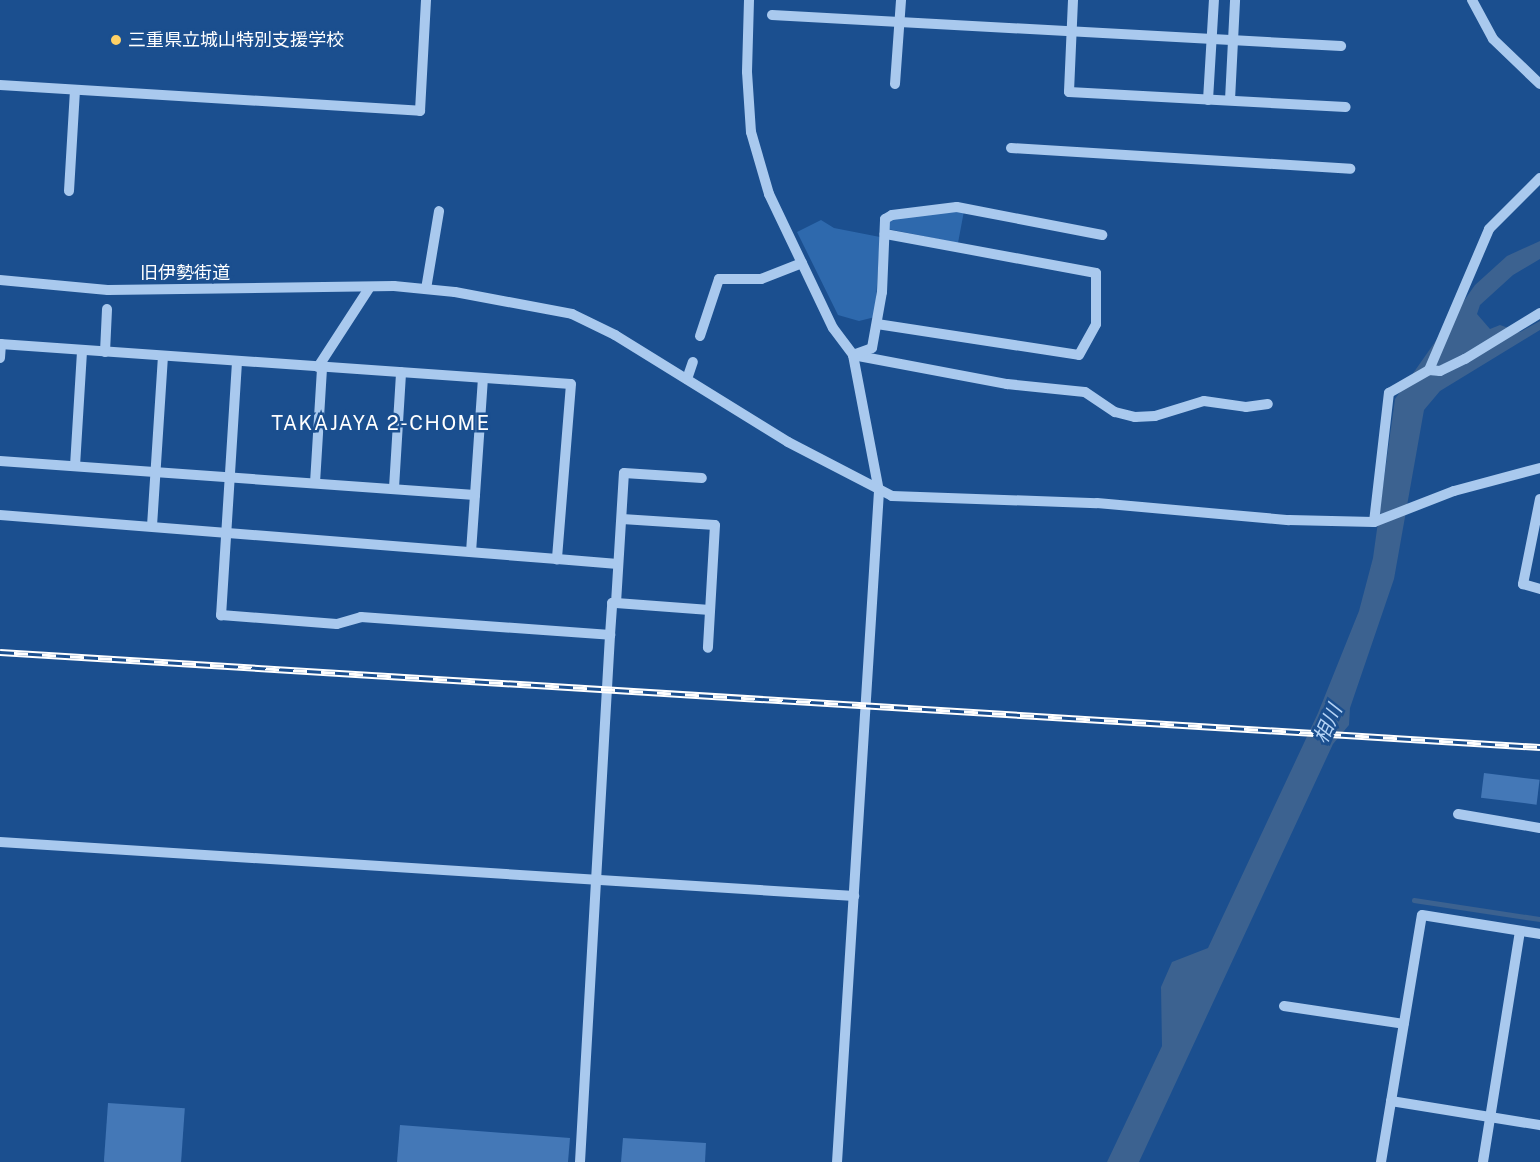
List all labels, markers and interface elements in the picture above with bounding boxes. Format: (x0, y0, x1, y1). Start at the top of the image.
place label: 三重県立城山特別支援学校 (128, 29, 344, 51)
marker: 三重県立城山特別支援学校 (109, 33, 123, 47)
street label: 旧伊勢街道 (140, 262, 230, 284)
district label: TAKAJAYA 2-CHOME (271, 411, 491, 435)
water label: 相川 (1309, 701, 1347, 747)

